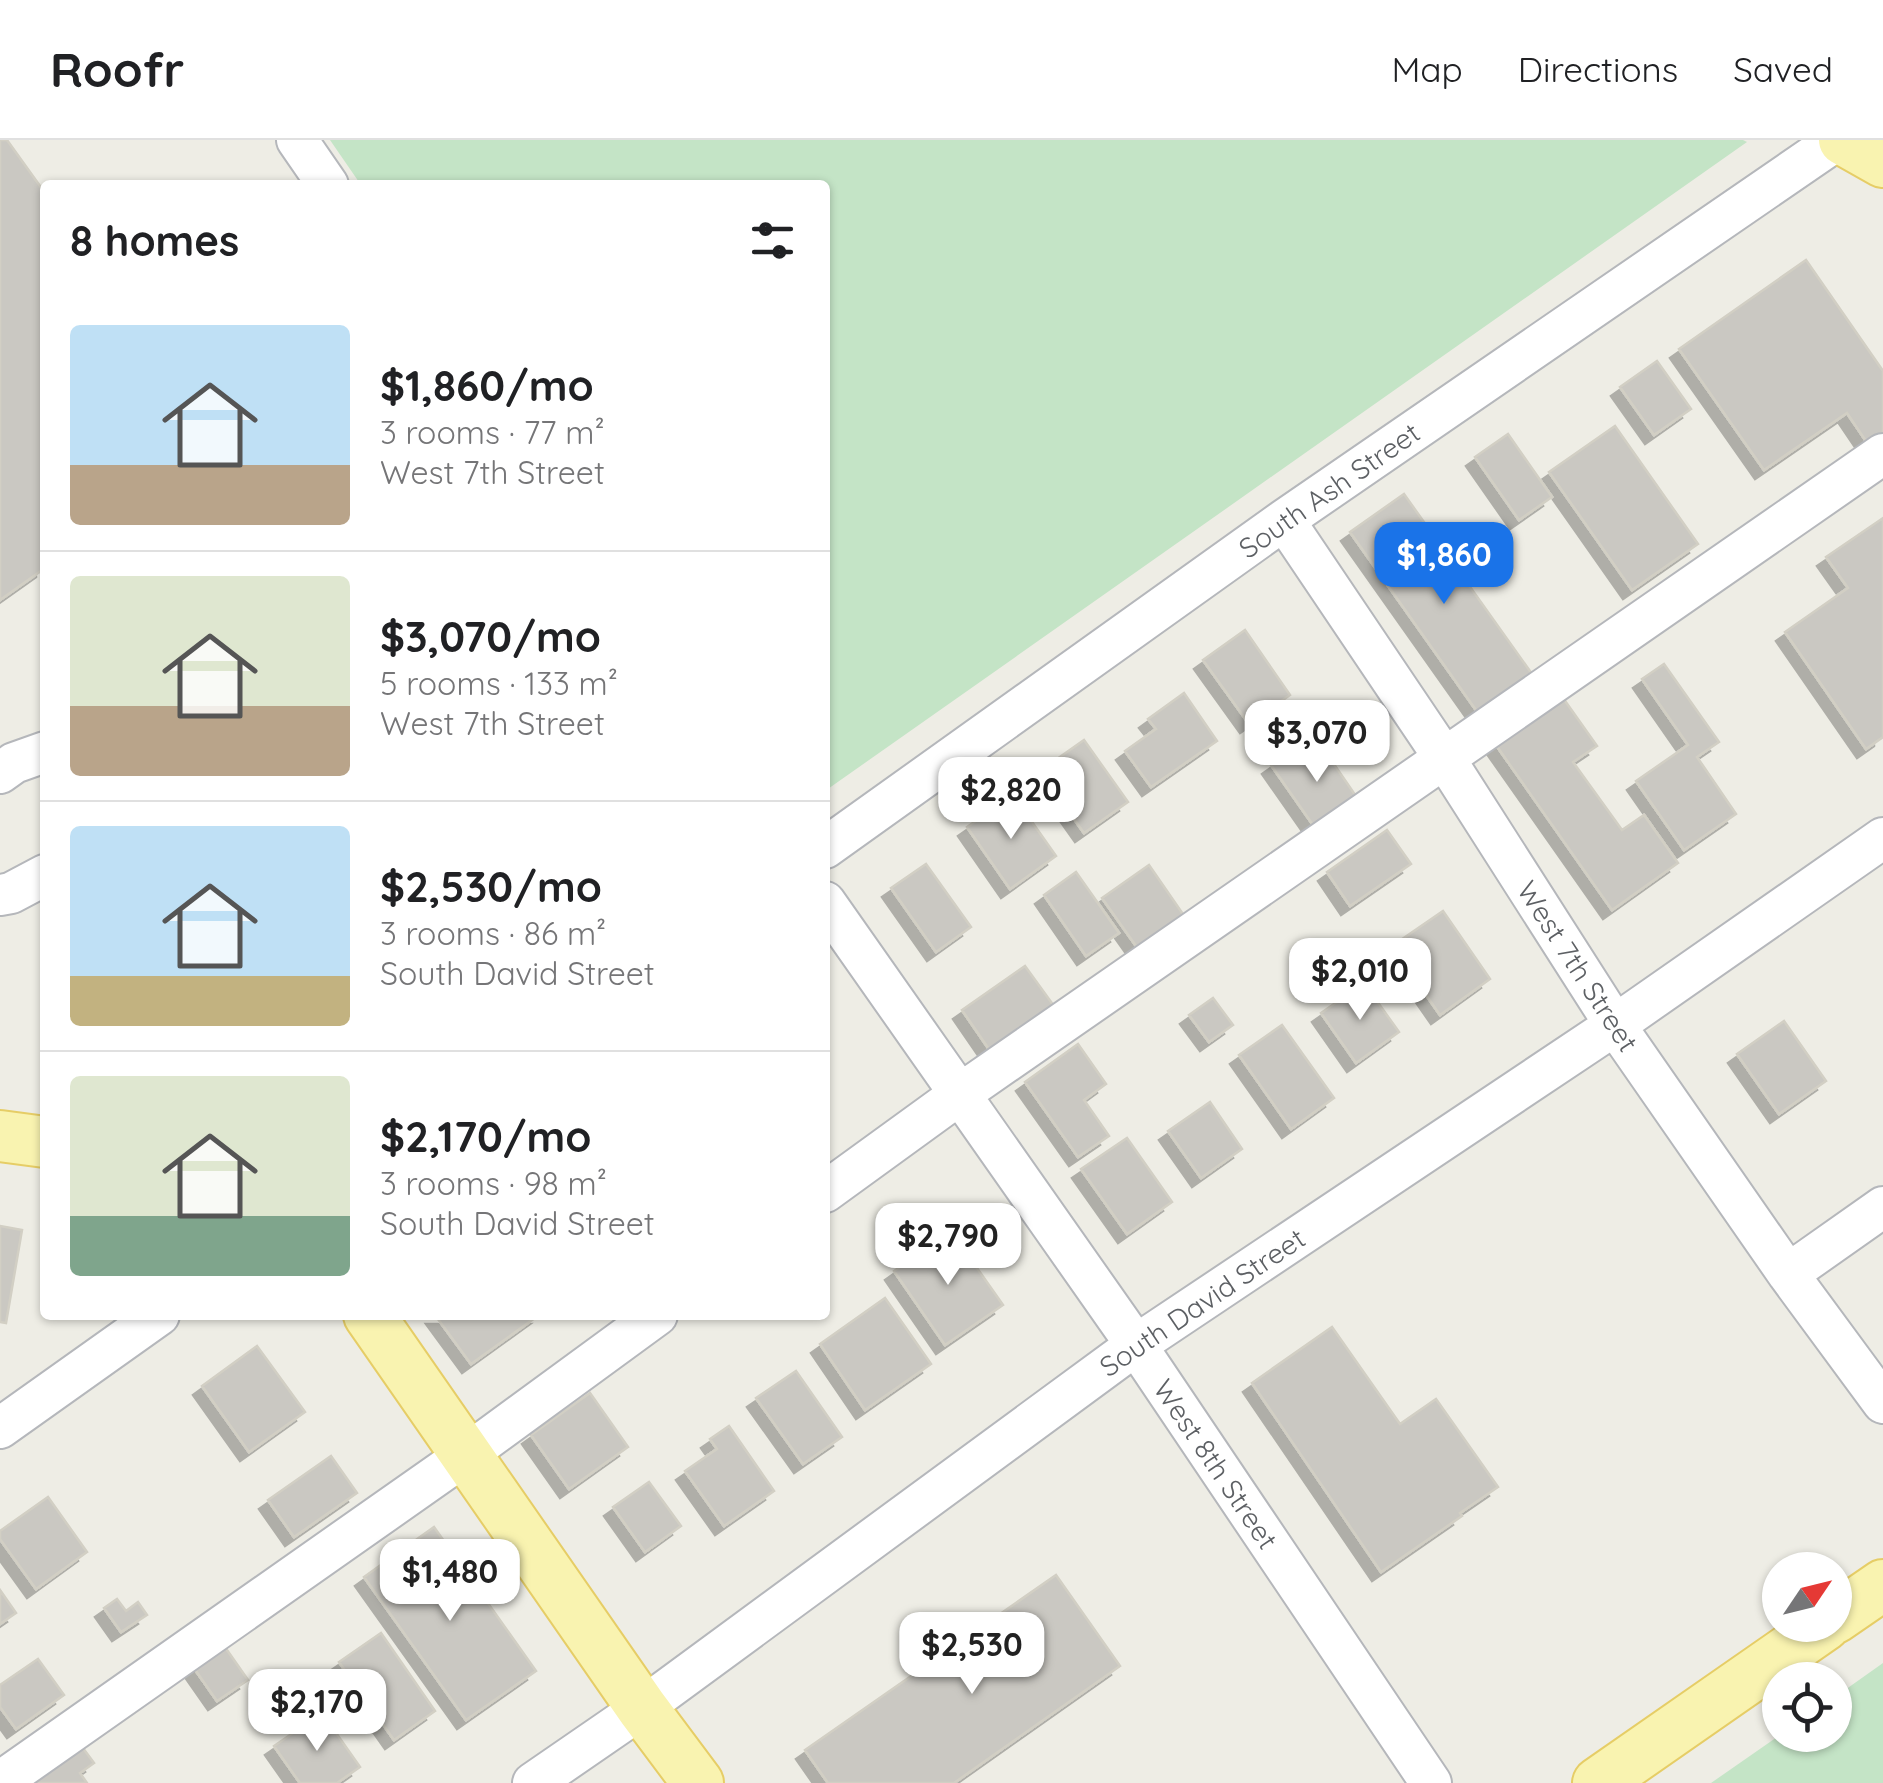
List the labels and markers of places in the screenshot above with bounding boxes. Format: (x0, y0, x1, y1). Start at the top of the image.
pin: $1,860 (1363, 522, 1525, 607)
pin: $3,070 (1236, 700, 1398, 785)
pin: $2,820 (930, 757, 1092, 842)
pin: $2,010 (1279, 938, 1441, 1023)
pin: $2,790 (867, 1203, 1029, 1288)
pin: $1,480 (369, 1539, 531, 1624)
pin: $2,530 (891, 1612, 1053, 1697)
pin: $2,170 (236, 1669, 398, 1754)

